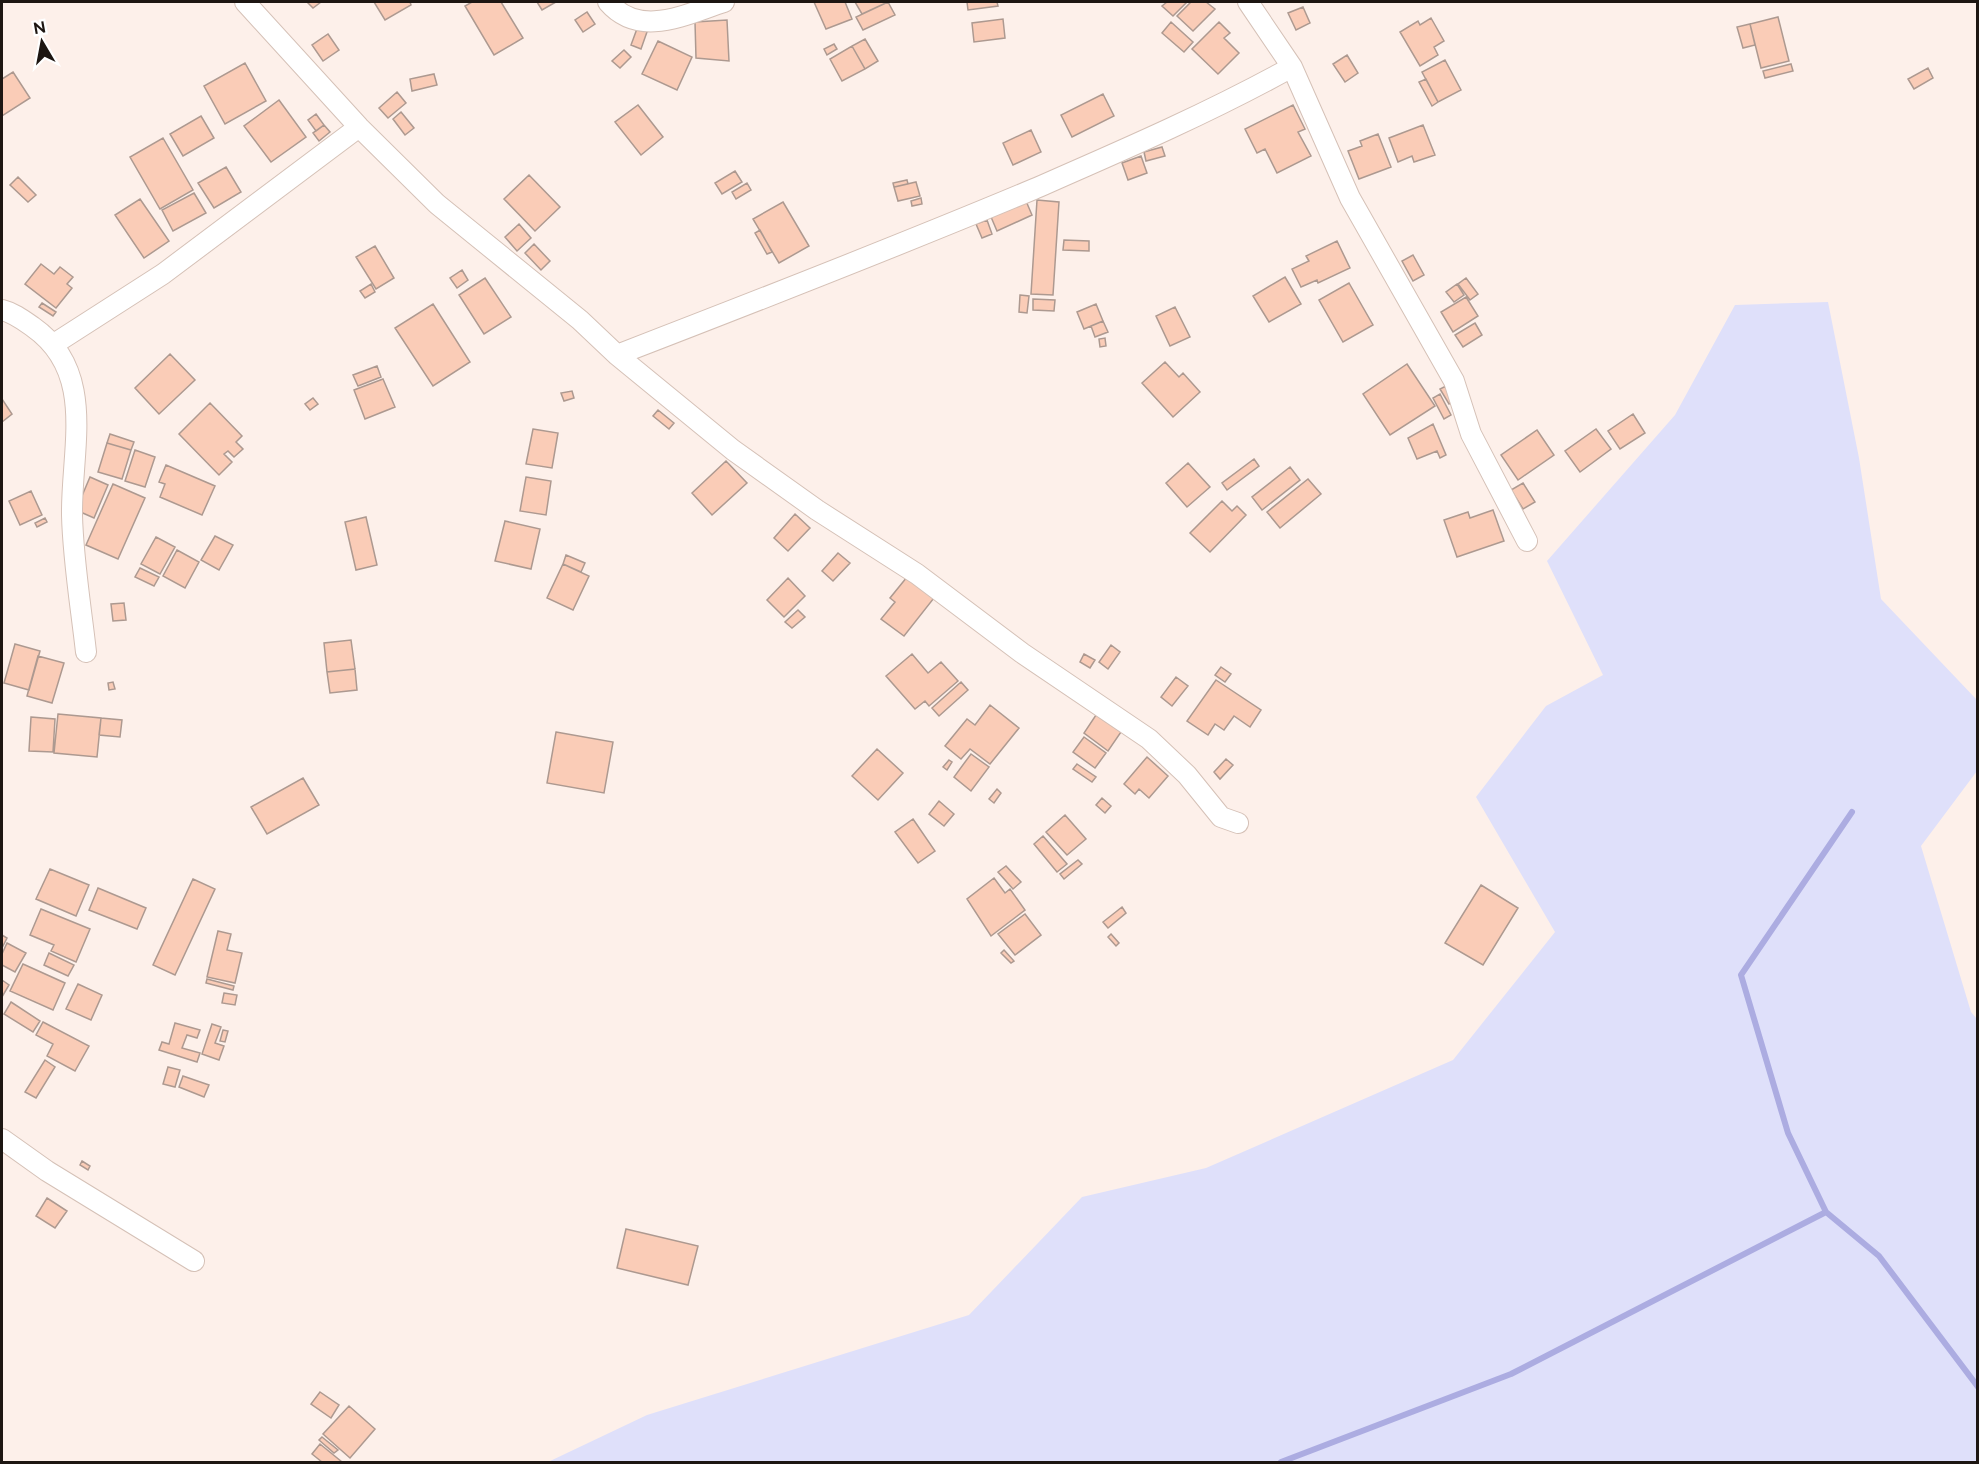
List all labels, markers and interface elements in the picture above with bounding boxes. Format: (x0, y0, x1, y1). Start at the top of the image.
north arrow (12, 12, 72, 72)
text: N (32, 17, 47, 38)

